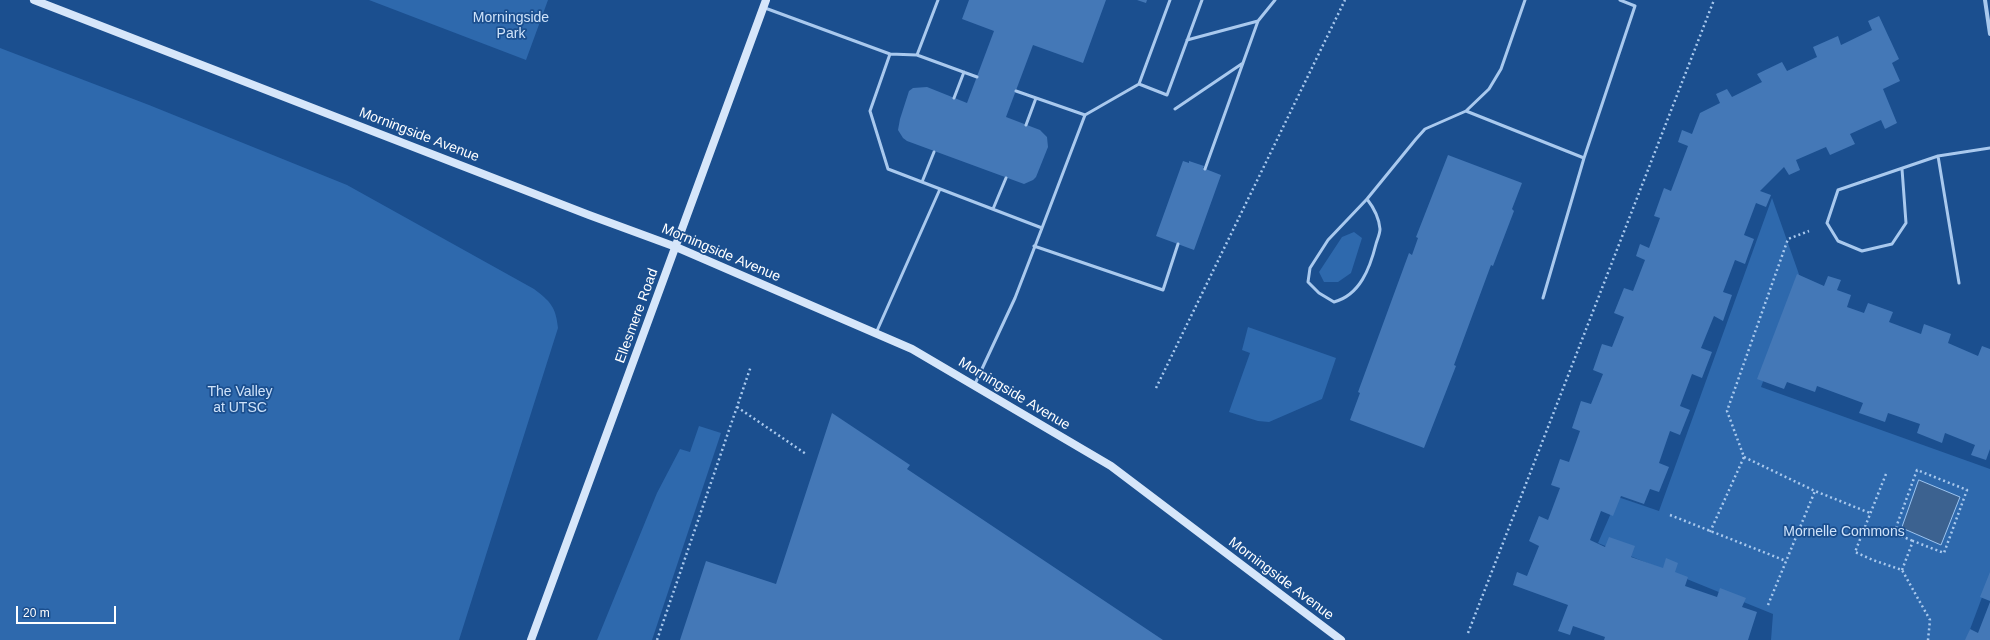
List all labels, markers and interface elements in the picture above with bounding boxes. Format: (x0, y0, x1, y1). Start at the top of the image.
park label: Morningside Park (473, 10, 549, 42)
street label: Morningside Avenue (357, 104, 481, 166)
street label: Morningside Avenue (659, 220, 783, 286)
street label: Ellesmere Road (612, 266, 662, 366)
street label: Morningside Avenue (955, 354, 1073, 434)
park label: The Valley at UTSC (207, 384, 273, 416)
park label: Mornelle Commons (1783, 524, 1905, 540)
street label: Morningside Avenue (1225, 534, 1337, 624)
scale bar (18, 598, 118, 624)
text: 20 m (23, 606, 50, 620)

